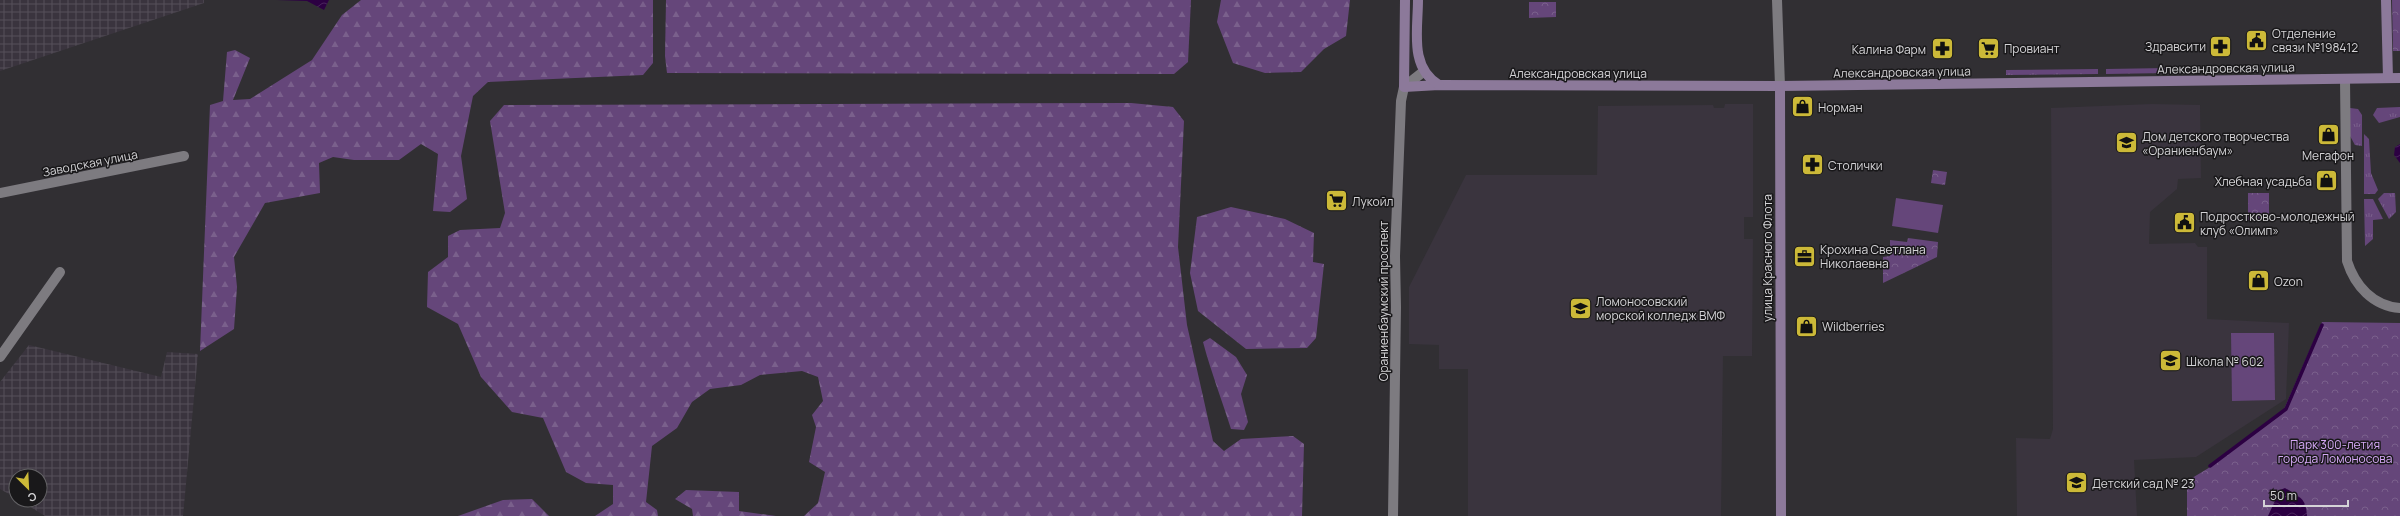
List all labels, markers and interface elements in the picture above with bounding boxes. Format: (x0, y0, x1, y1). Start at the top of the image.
place label: Отделение связи №198412 (2272, 25, 2358, 56)
public building icon: Отделение связи №198412 (2243, 27, 2269, 53)
pharmacy icon: Здравсити (2208, 33, 2234, 59)
supermarket icon: Провиант (1975, 35, 2001, 61)
pharmacy icon: Калина Фарм (1929, 36, 1955, 62)
place label: Здравсити (2145, 38, 2206, 55)
place label: Провиант (2004, 40, 2060, 57)
place label: Калина Фарм (1852, 41, 1926, 58)
street label: Александровская улица (2157, 58, 2295, 78)
street label: Александровская улица (1833, 62, 1971, 82)
street label: Александровская улица (1509, 65, 1647, 82)
shop icon: Норман (1790, 94, 1816, 120)
place label: Норман (1818, 99, 1862, 116)
shop icon: Мегафон (2315, 121, 2341, 147)
place label: Дом детского творчества «Ораниенбаум» (2142, 128, 2289, 159)
school or university icon: Дом детского творчества «Ораниенбаум» (2113, 130, 2139, 156)
street label: Заводская улица (41, 145, 139, 181)
place label: Мегафон (2302, 147, 2354, 164)
pharmacy icon: Столички (1800, 152, 1826, 178)
place label: Столички (1828, 157, 1883, 174)
shop icon: Хлебная усадьба (2314, 168, 2340, 194)
place label: Хлебная усадьба (2215, 173, 2312, 190)
supermarket icon: Лукойл (1324, 188, 1350, 214)
place label: Лукойл (1352, 193, 1393, 210)
street label: улица Красного Флота (1759, 194, 1776, 322)
place label: Подростково-молодежный клуб «Олимп» (2200, 208, 2355, 239)
public building icon: Подростково-молодежный клуб «Олимп» (2172, 210, 2198, 236)
street label: Ораниенбаумский проспект (1375, 221, 1392, 381)
place label: Крохина Светлана Николаевна (1820, 241, 1926, 272)
office icon: Крохина Светлана Николаевна (1792, 243, 1818, 269)
shop icon: Ozon (2246, 268, 2272, 294)
place label: Ozon (2274, 273, 2303, 290)
place label: Ломоносовский морской колледж ВМФ (1596, 293, 1725, 324)
school or university icon: Ломоносовский морской колледж ВМФ (1568, 295, 1594, 321)
shop icon: Wildberries (1794, 313, 1820, 339)
place label: Wildberries (1822, 318, 1885, 335)
school or university icon: Школа № 602 (2157, 348, 2183, 374)
place label: Школа № 602 (2186, 353, 2263, 370)
park label: Парк 300-летия города Ломоносова (2278, 436, 2392, 467)
north arrow (8, 468, 48, 508)
school or university icon: Детский сад № 23 (2063, 470, 2089, 496)
place label: Детский сад № 23 (2092, 475, 2194, 492)
scale bar (2264, 482, 2348, 508)
text: 50 m (2270, 487, 2297, 504)
text: С (26, 489, 39, 506)

